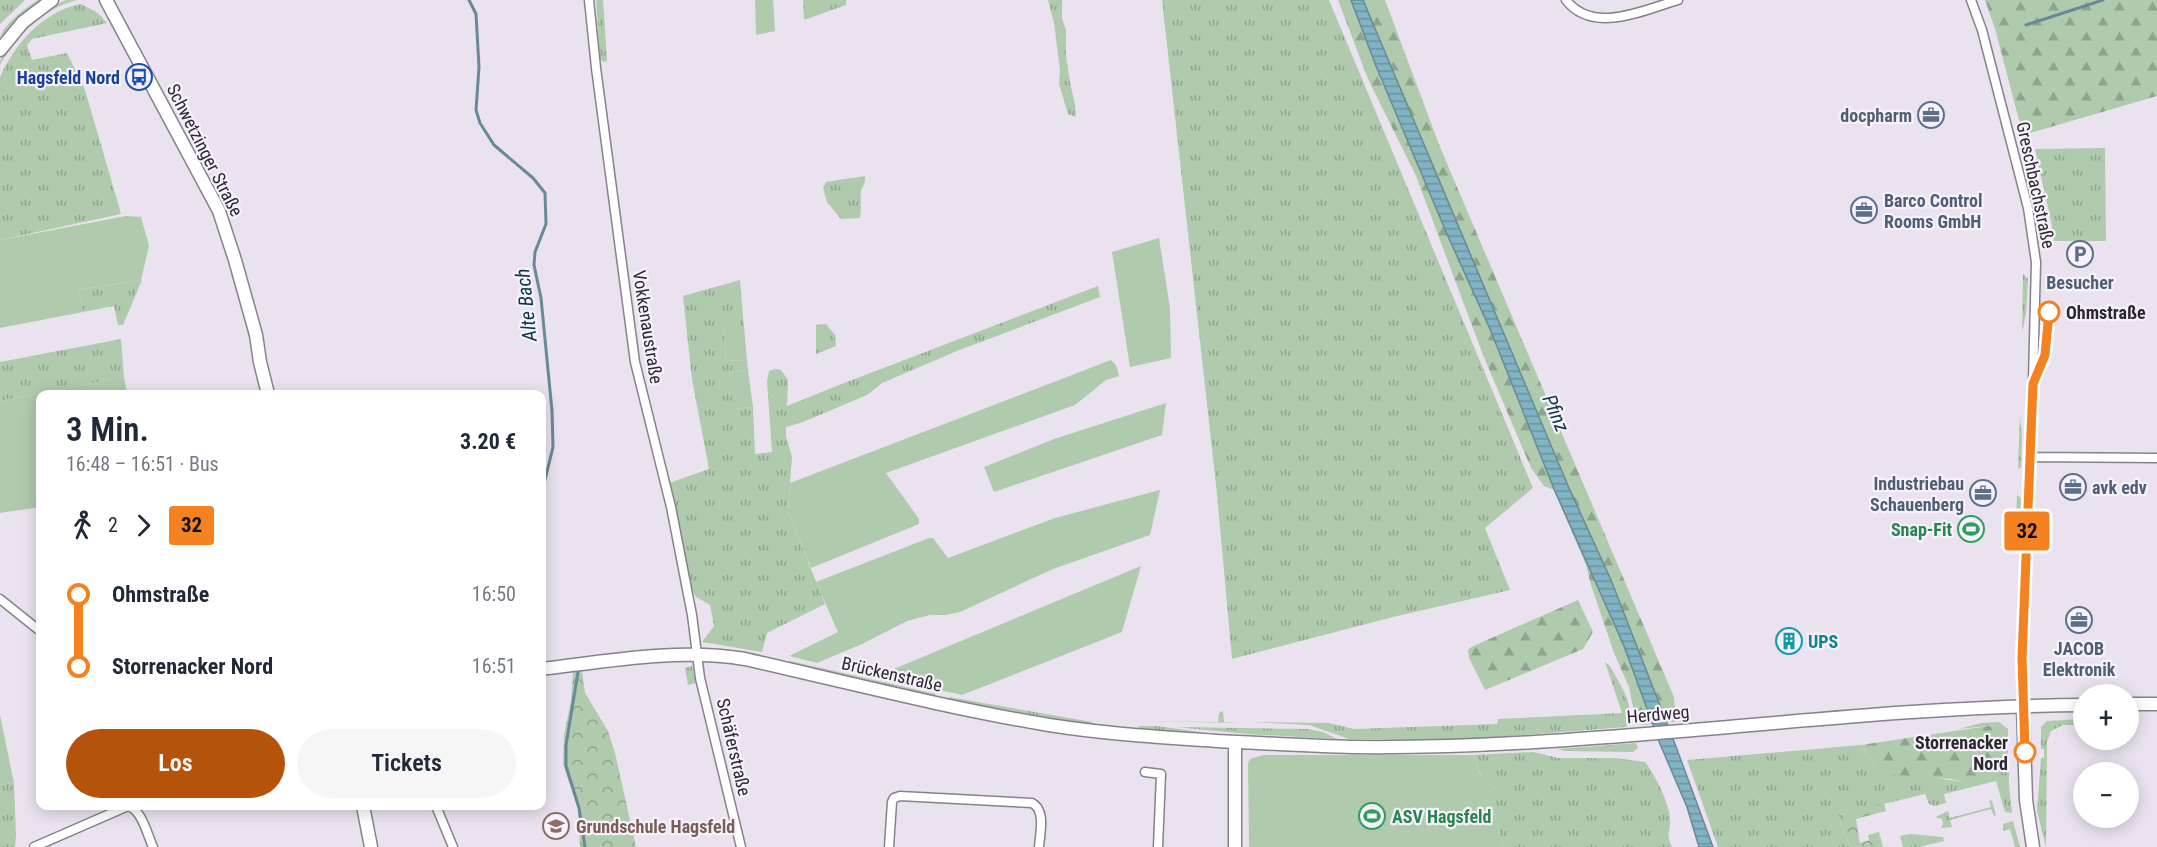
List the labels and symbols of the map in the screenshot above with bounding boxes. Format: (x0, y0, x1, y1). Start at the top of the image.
bus stop icon: Hagsfeld Nord (124, 62, 154, 92)
place label: Hagsfeld Nord (17, 67, 120, 88)
street label: Schwetzinger Straße (163, 80, 247, 220)
office icon: docpharm (1916, 100, 1946, 130)
place label: docpharm (1840, 105, 1912, 126)
street label: Greschbachstraße (2012, 120, 2060, 250)
place label: Barco Control Rooms GmbH (1884, 190, 1982, 232)
office icon: Barco Control Rooms GmbH (1849, 195, 1879, 225)
parking icon: Besucher (2065, 239, 2095, 269)
water label: Alte Bach (510, 267, 542, 344)
street label: Vokkenaustraße (629, 269, 667, 385)
place label: Besucher (2046, 272, 2114, 293)
marker: Ohmstraße (2038, 301, 2060, 323)
place label: Ohmstraße (2066, 302, 2146, 323)
water label: Pfinz (1537, 391, 1575, 436)
office icon: avk edv (2058, 472, 2088, 502)
place label: Industriebau Schauenberg (1870, 473, 1964, 515)
place label: avk edv (2092, 477, 2147, 498)
office icon: Industriebau Schauenberg (1968, 478, 1998, 508)
line badge: 32 (2000, 512, 2054, 550)
sports icon: Snap-Fit (1956, 514, 1986, 544)
place label: Snap-Fit (1891, 519, 1952, 540)
office icon: JACOB Elektronik (2064, 605, 2094, 635)
building icon: UPS (1774, 626, 1804, 656)
place label: UPS (1808, 631, 1839, 652)
place label: JACOB Elektronik (2043, 638, 2116, 680)
street label: Brückenstraße (840, 652, 944, 696)
street label: Schäferstraße (713, 696, 755, 798)
street label: Herdweg (1626, 701, 1690, 727)
place label: Storrenacker Nord (1915, 732, 2008, 774)
marker: Storrenacker Nord (2014, 741, 2036, 763)
sports icon: ASV Hagsfeld (1357, 801, 1387, 831)
place label: ASV Hagsfeld (1392, 806, 1492, 827)
school or university icon: Grundschule Hagsfeld (541, 811, 571, 841)
place label: Grundschule Hagsfeld (576, 816, 735, 837)

